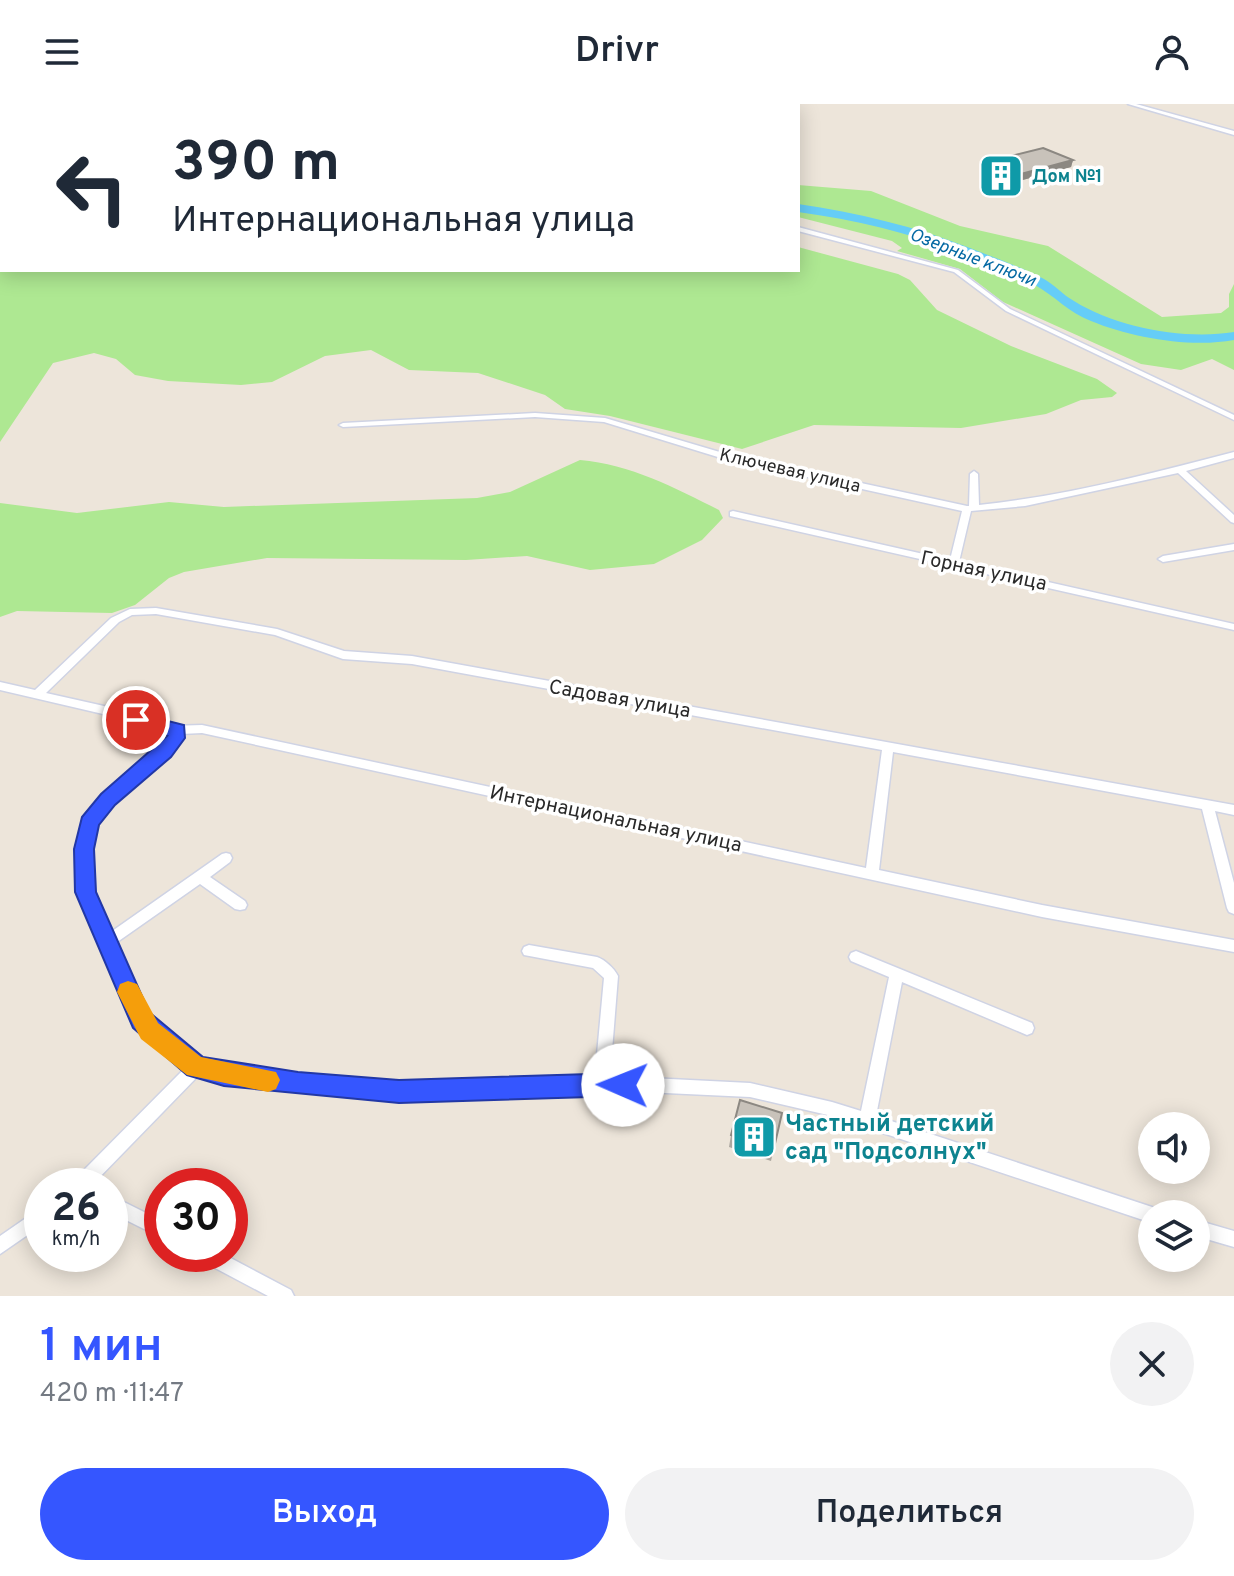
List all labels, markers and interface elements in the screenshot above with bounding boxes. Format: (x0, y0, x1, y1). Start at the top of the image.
text: Drivr (575, 29, 659, 75)
icon: menu (40, 30, 84, 74)
icon: person (1150, 30, 1194, 74)
text: 390 m (172, 130, 340, 200)
icon: left (40, 136, 144, 240)
building icon: Дом №1 (977, 152, 1025, 200)
place label: Дом №1 (1032, 166, 1103, 189)
text: Интернациональная улица (172, 199, 635, 245)
water label: Озерные ключи (906, 224, 1040, 293)
street label: Ключевая улица (717, 444, 862, 499)
street label: Горная улица (918, 546, 1049, 598)
street label: Садовая улица (547, 675, 693, 725)
pin (102, 686, 170, 754)
icon: arrive (114, 698, 158, 742)
street label: Интернациональная улица (487, 781, 744, 859)
position arrow (581, 1043, 665, 1127)
place label: Частный детский сад "Подсолнух" (785, 1110, 994, 1168)
map controls (1138, 1112, 1210, 1272)
button: sound (1138, 1112, 1210, 1184)
building icon: Частный детский сад "Подсолнух" (730, 1113, 778, 1161)
speed limit sign: 30 (144, 1168, 248, 1272)
text: 26 (51, 1185, 101, 1235)
button: layers (1138, 1200, 1210, 1272)
text: km/h (52, 1227, 100, 1253)
text: 1 мин (40, 1318, 163, 1378)
button: close (1110, 1322, 1194, 1406)
text: 420 m · 11:47 (40, 1378, 184, 1411)
button: Выход (40, 1468, 609, 1560)
button: Поделиться (625, 1468, 1194, 1560)

